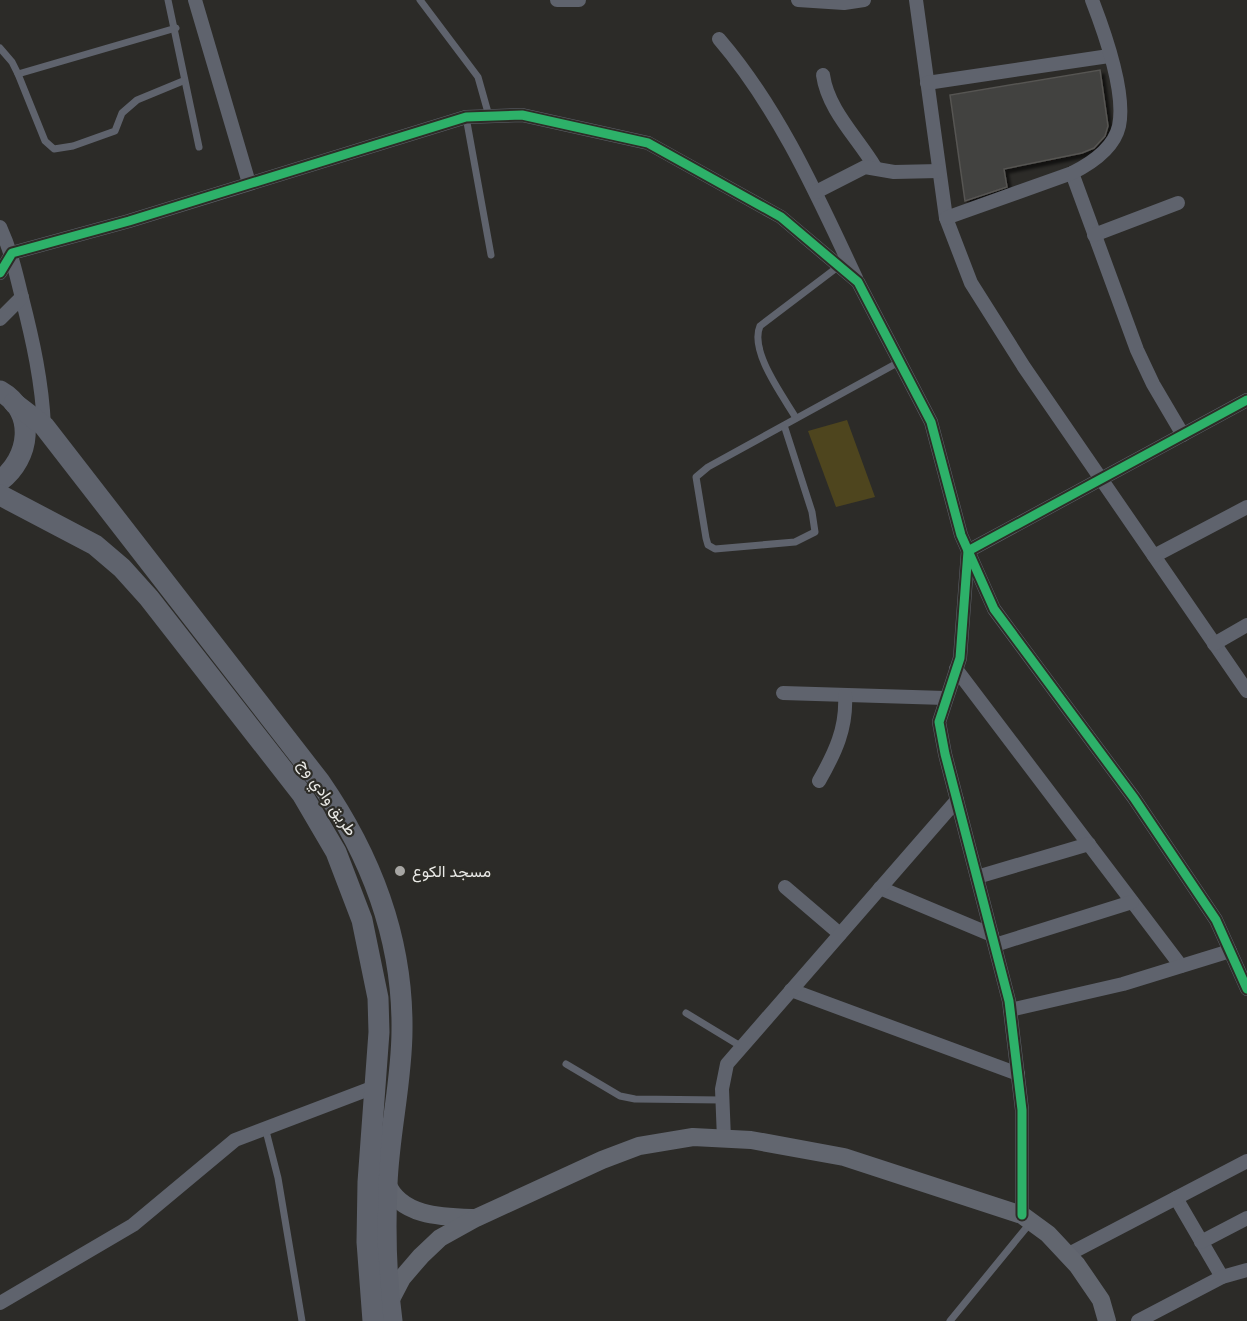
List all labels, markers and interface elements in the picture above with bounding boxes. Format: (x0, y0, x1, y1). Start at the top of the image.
street label: طريق وادي وج (291, 756, 360, 842)
place label: مسجد الكوع (412, 863, 491, 883)
marker: مسجد الكوع (393, 864, 407, 878)

